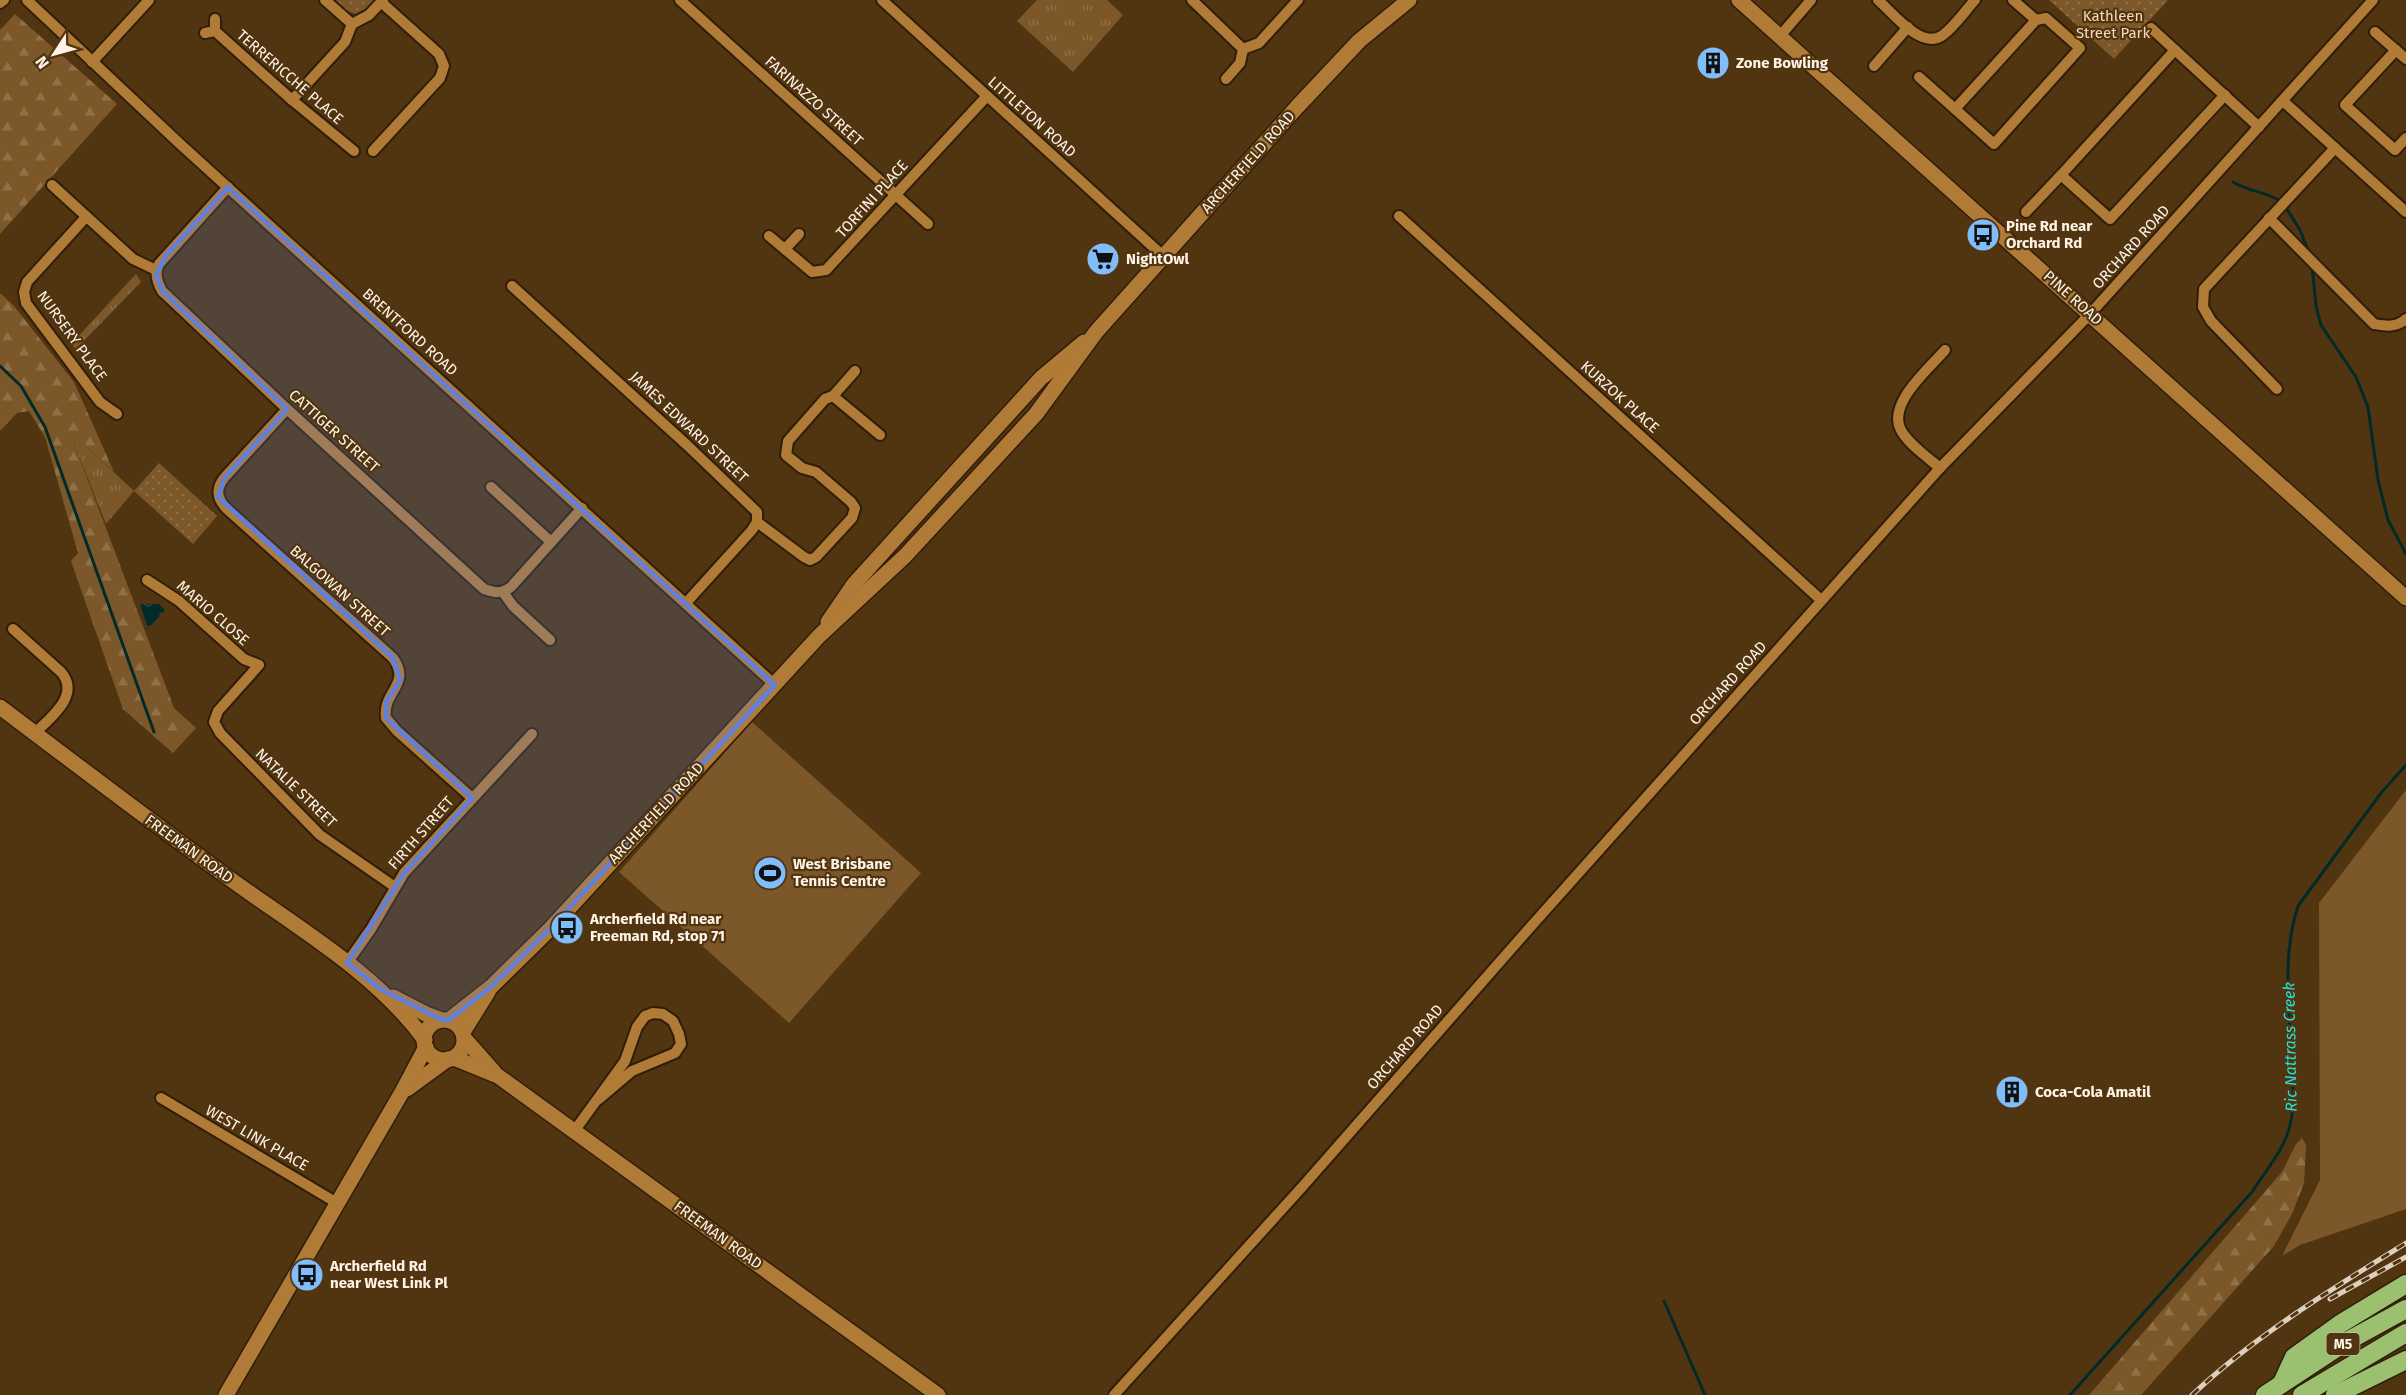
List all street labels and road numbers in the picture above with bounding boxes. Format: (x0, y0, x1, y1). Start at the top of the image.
street label: TERRERICCHE PLACE (233, 26, 347, 128)
street label: FARINAZZO STREET (761, 52, 867, 150)
street label: LITTLETON ROAD (984, 73, 1080, 161)
street label: ARCHERFIELD ROAD (1197, 107, 1299, 217)
street label: TORFINI PLACE (832, 156, 912, 242)
street label: ORCHARD ROAD (2089, 201, 2173, 293)
street label: PINE ROAD (2040, 267, 2106, 329)
street label: BRENTFORD ROAD (359, 285, 461, 379)
street label: NURSERY PLACE (33, 287, 111, 385)
street label: KURZOK PLACE (1577, 357, 1663, 437)
street label: JAMES EDWARD STREET (626, 368, 752, 487)
street label: CATTIGER STREET (285, 386, 383, 476)
street label: BALGOWAN STREET (286, 541, 394, 641)
street label: MARIO CLOSE (173, 577, 253, 649)
street label: ORCHARD ROAD (1686, 637, 1770, 729)
street label: NATALIE STREET (252, 745, 341, 831)
street label: ARCHERFIELD ROAD (605, 759, 707, 867)
street label: FIRTH STREET (384, 793, 458, 873)
street label: FREEMAN ROAD (141, 811, 237, 887)
street label: ORCHARD ROAD (1363, 1001, 1447, 1093)
street label: WEST LINK PLACE (202, 1101, 312, 1175)
street label: FREEMAN ROAD (670, 1197, 766, 1273)
road number: M5 (2326, 1333, 2360, 1355)

